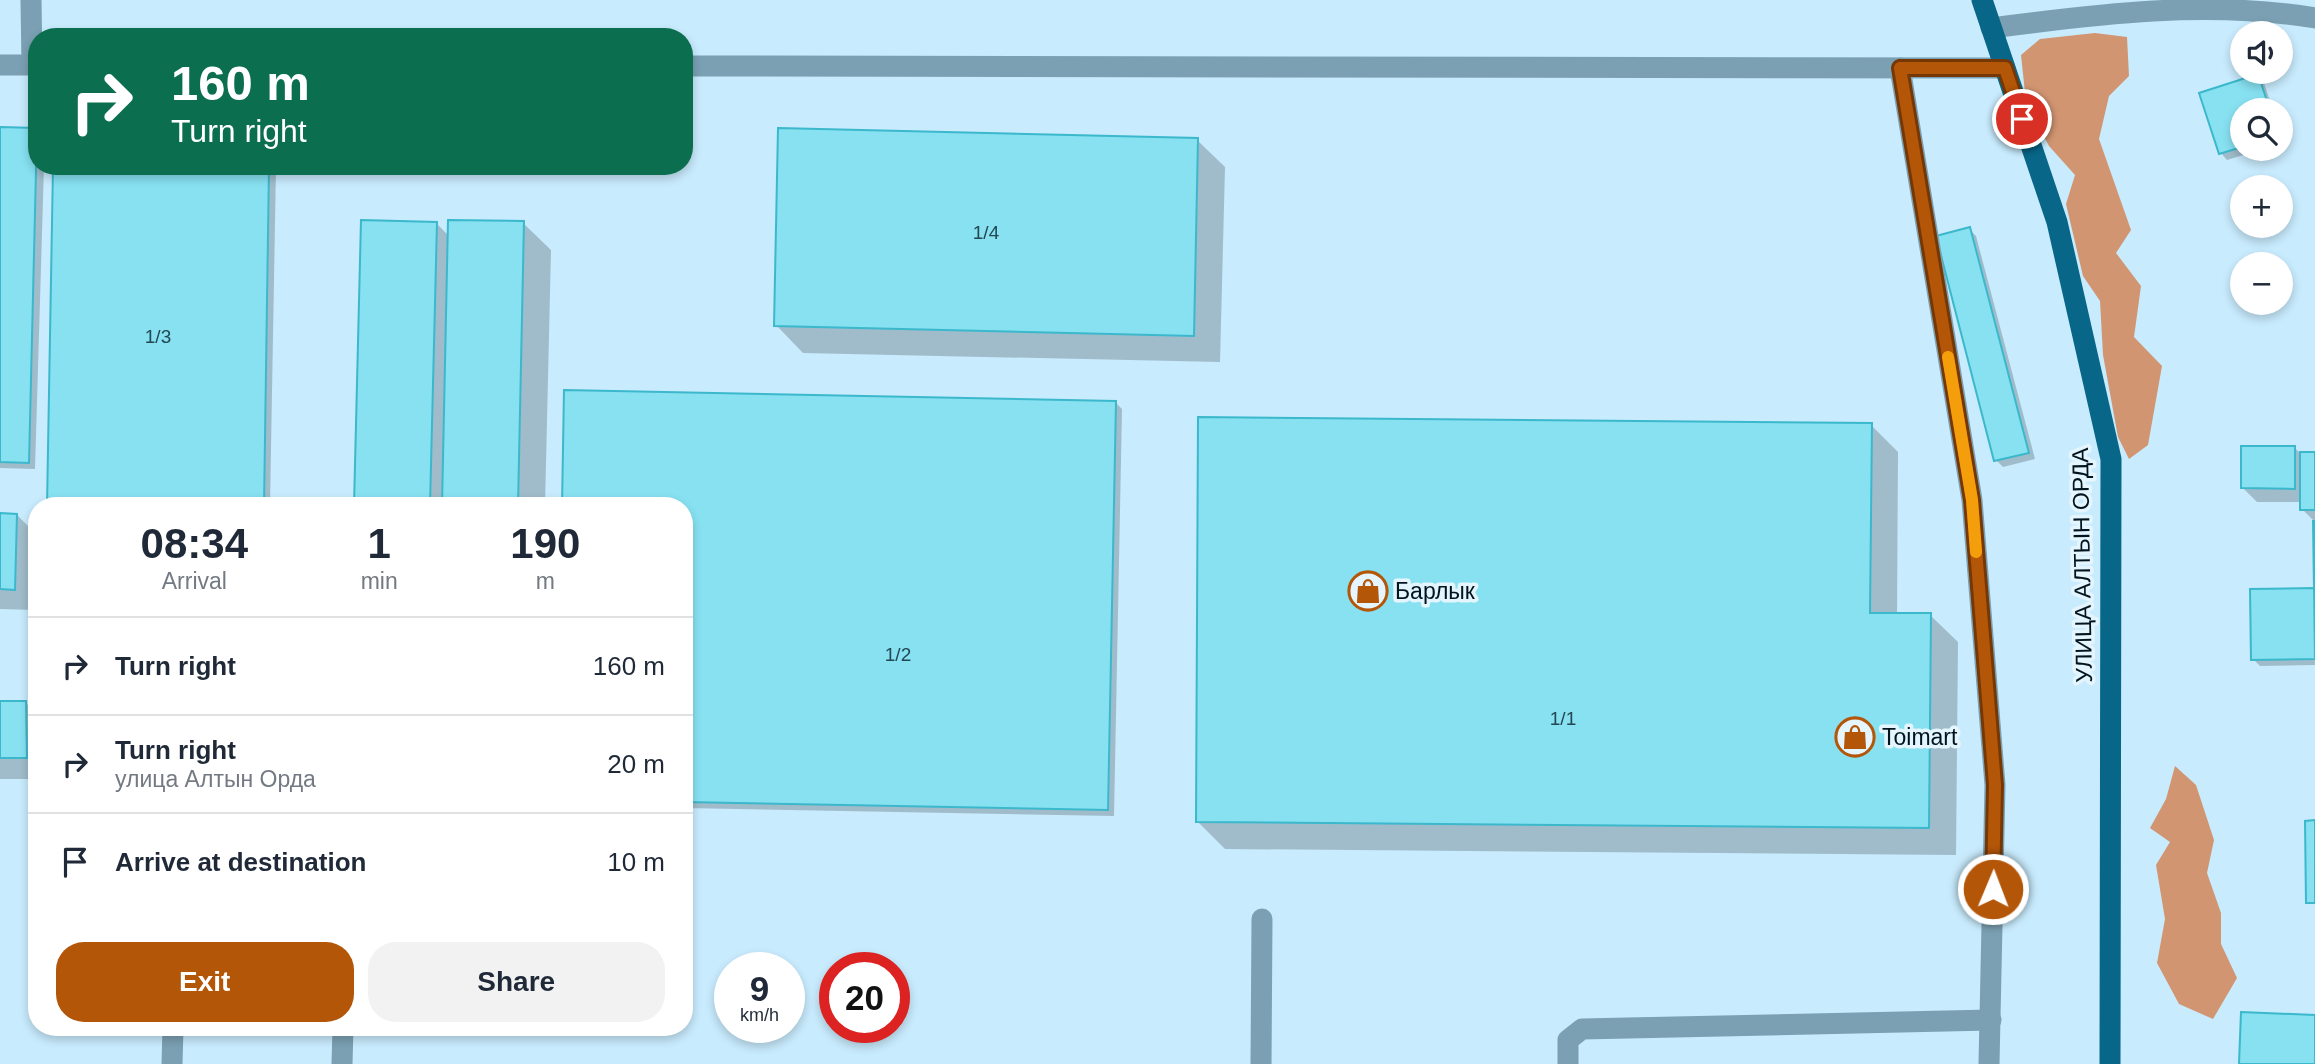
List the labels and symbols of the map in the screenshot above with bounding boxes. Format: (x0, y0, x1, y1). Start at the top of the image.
pin (1992, 89, 2052, 149)
house number: 1/4 (973, 222, 1000, 243)
house number: 1/3 (145, 326, 171, 347)
street label: УЛИЦА АЛТЫН ОРДА (2067, 447, 2097, 683)
shop icon: Барлык (1347, 570, 1389, 612)
place label: Барлык (1395, 578, 1476, 604)
house number: 1/2 (885, 644, 911, 665)
house number: 1/1 (1550, 708, 1576, 729)
shop icon: Toimart (1834, 716, 1876, 758)
place label: Toimart (1882, 724, 1958, 750)
position arrow (1956, 852, 2030, 926)
speed limit sign: 20 (819, 952, 910, 1043)

